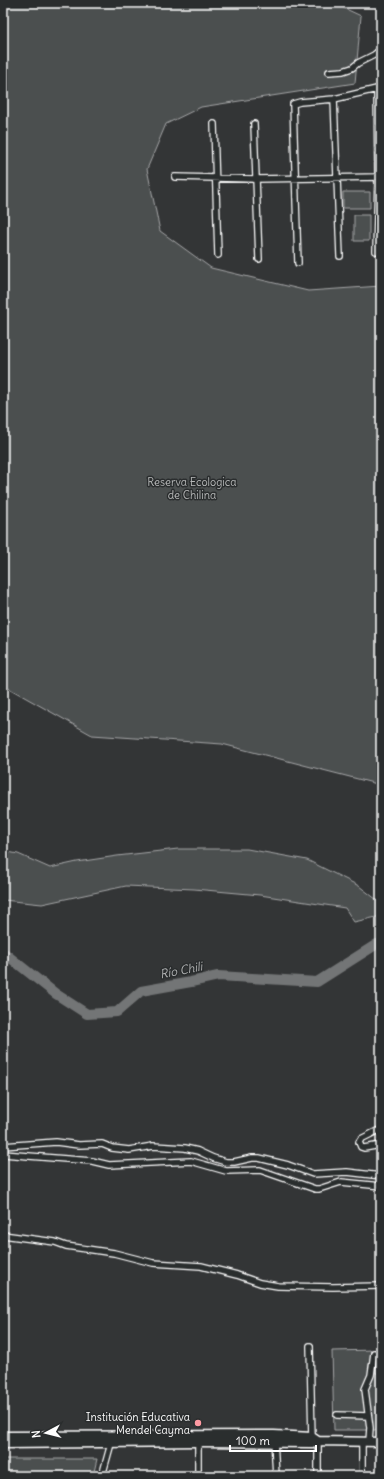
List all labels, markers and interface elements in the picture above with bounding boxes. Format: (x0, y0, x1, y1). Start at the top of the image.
park label: Reserva Ecologica de Chilina (147, 475, 237, 502)
water label: Río Chili (159, 958, 205, 981)
place label: Institución Educativa Mendel Cayma (86, 1410, 190, 1437)
north arrow (26, 1413, 66, 1453)
marker: Institución Educativa Mendel Cayma (193, 1418, 203, 1428)
scale bar (230, 1427, 316, 1453)
text: N (29, 1430, 43, 1439)
text: 100 m (236, 1433, 270, 1448)

